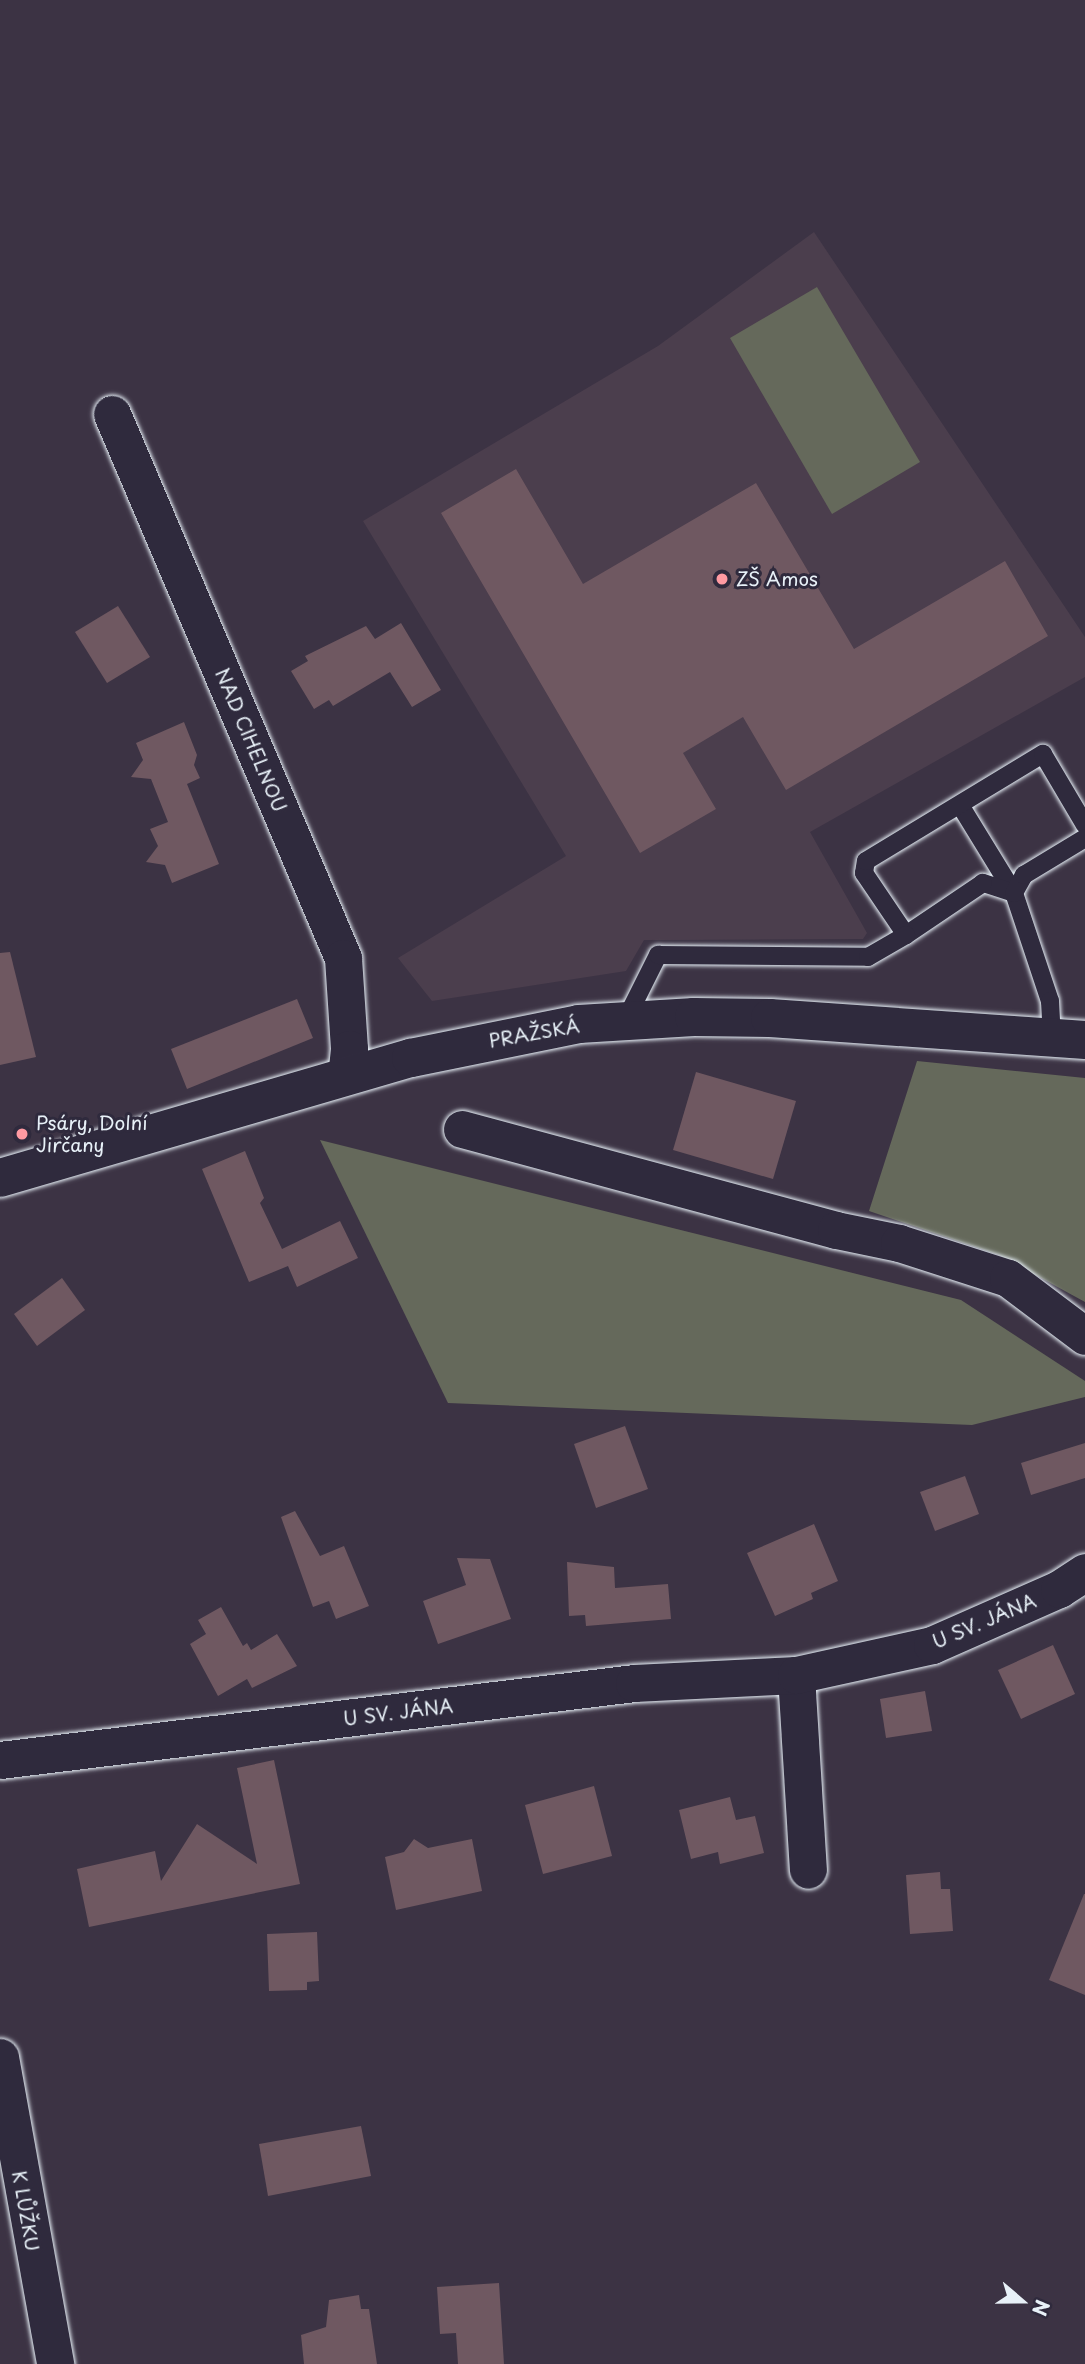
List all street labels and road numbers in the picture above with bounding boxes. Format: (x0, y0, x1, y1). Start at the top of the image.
street label: NAD CIHELNOU (210, 665, 292, 815)
street label: PRAŽSKÁ (487, 1014, 581, 1052)
street label: U SV. JÁNA (929, 1589, 1039, 1653)
street label: U SV. JÁNA (342, 1694, 454, 1730)
street label: K LŮŽKU (8, 2168, 44, 2254)

